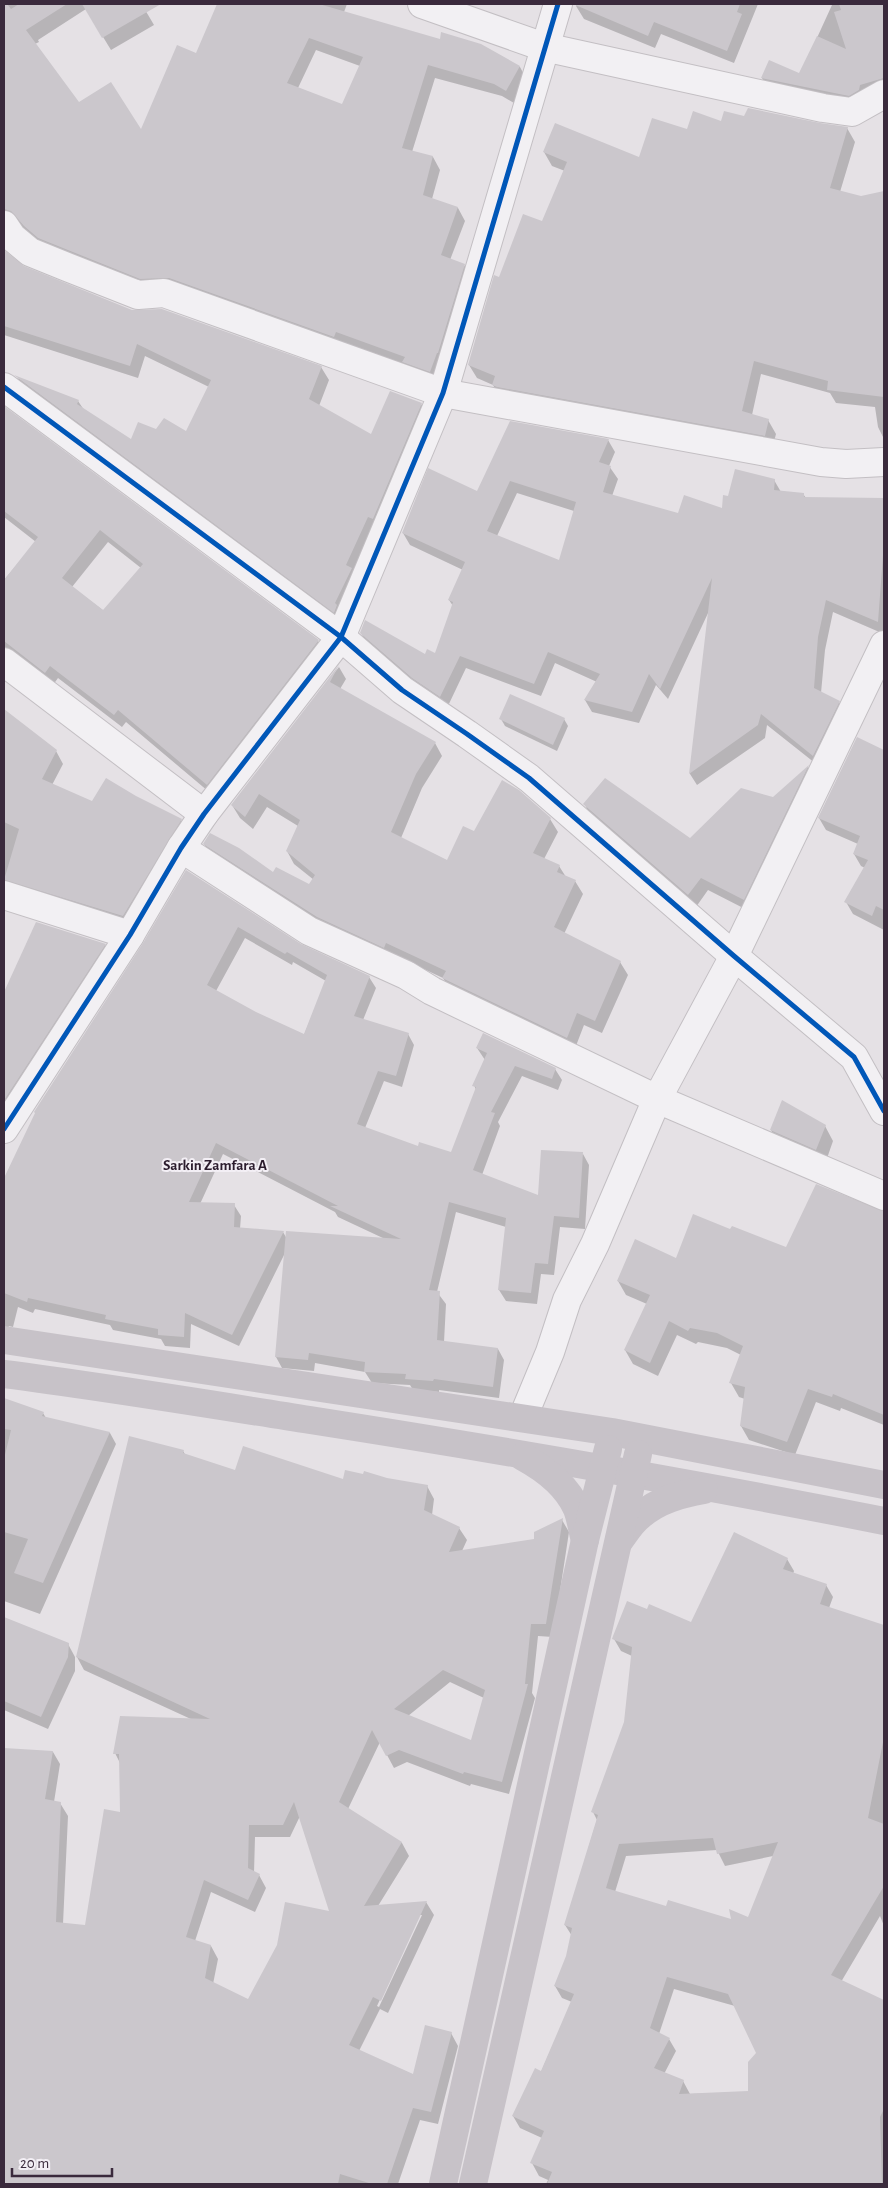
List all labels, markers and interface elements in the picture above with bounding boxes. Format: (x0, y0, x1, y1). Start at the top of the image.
district label: Sarkin Zamfara A (163, 1158, 267, 1173)
scale bar (12, 2146, 112, 2178)
text: 20 m (20, 2156, 49, 2171)

